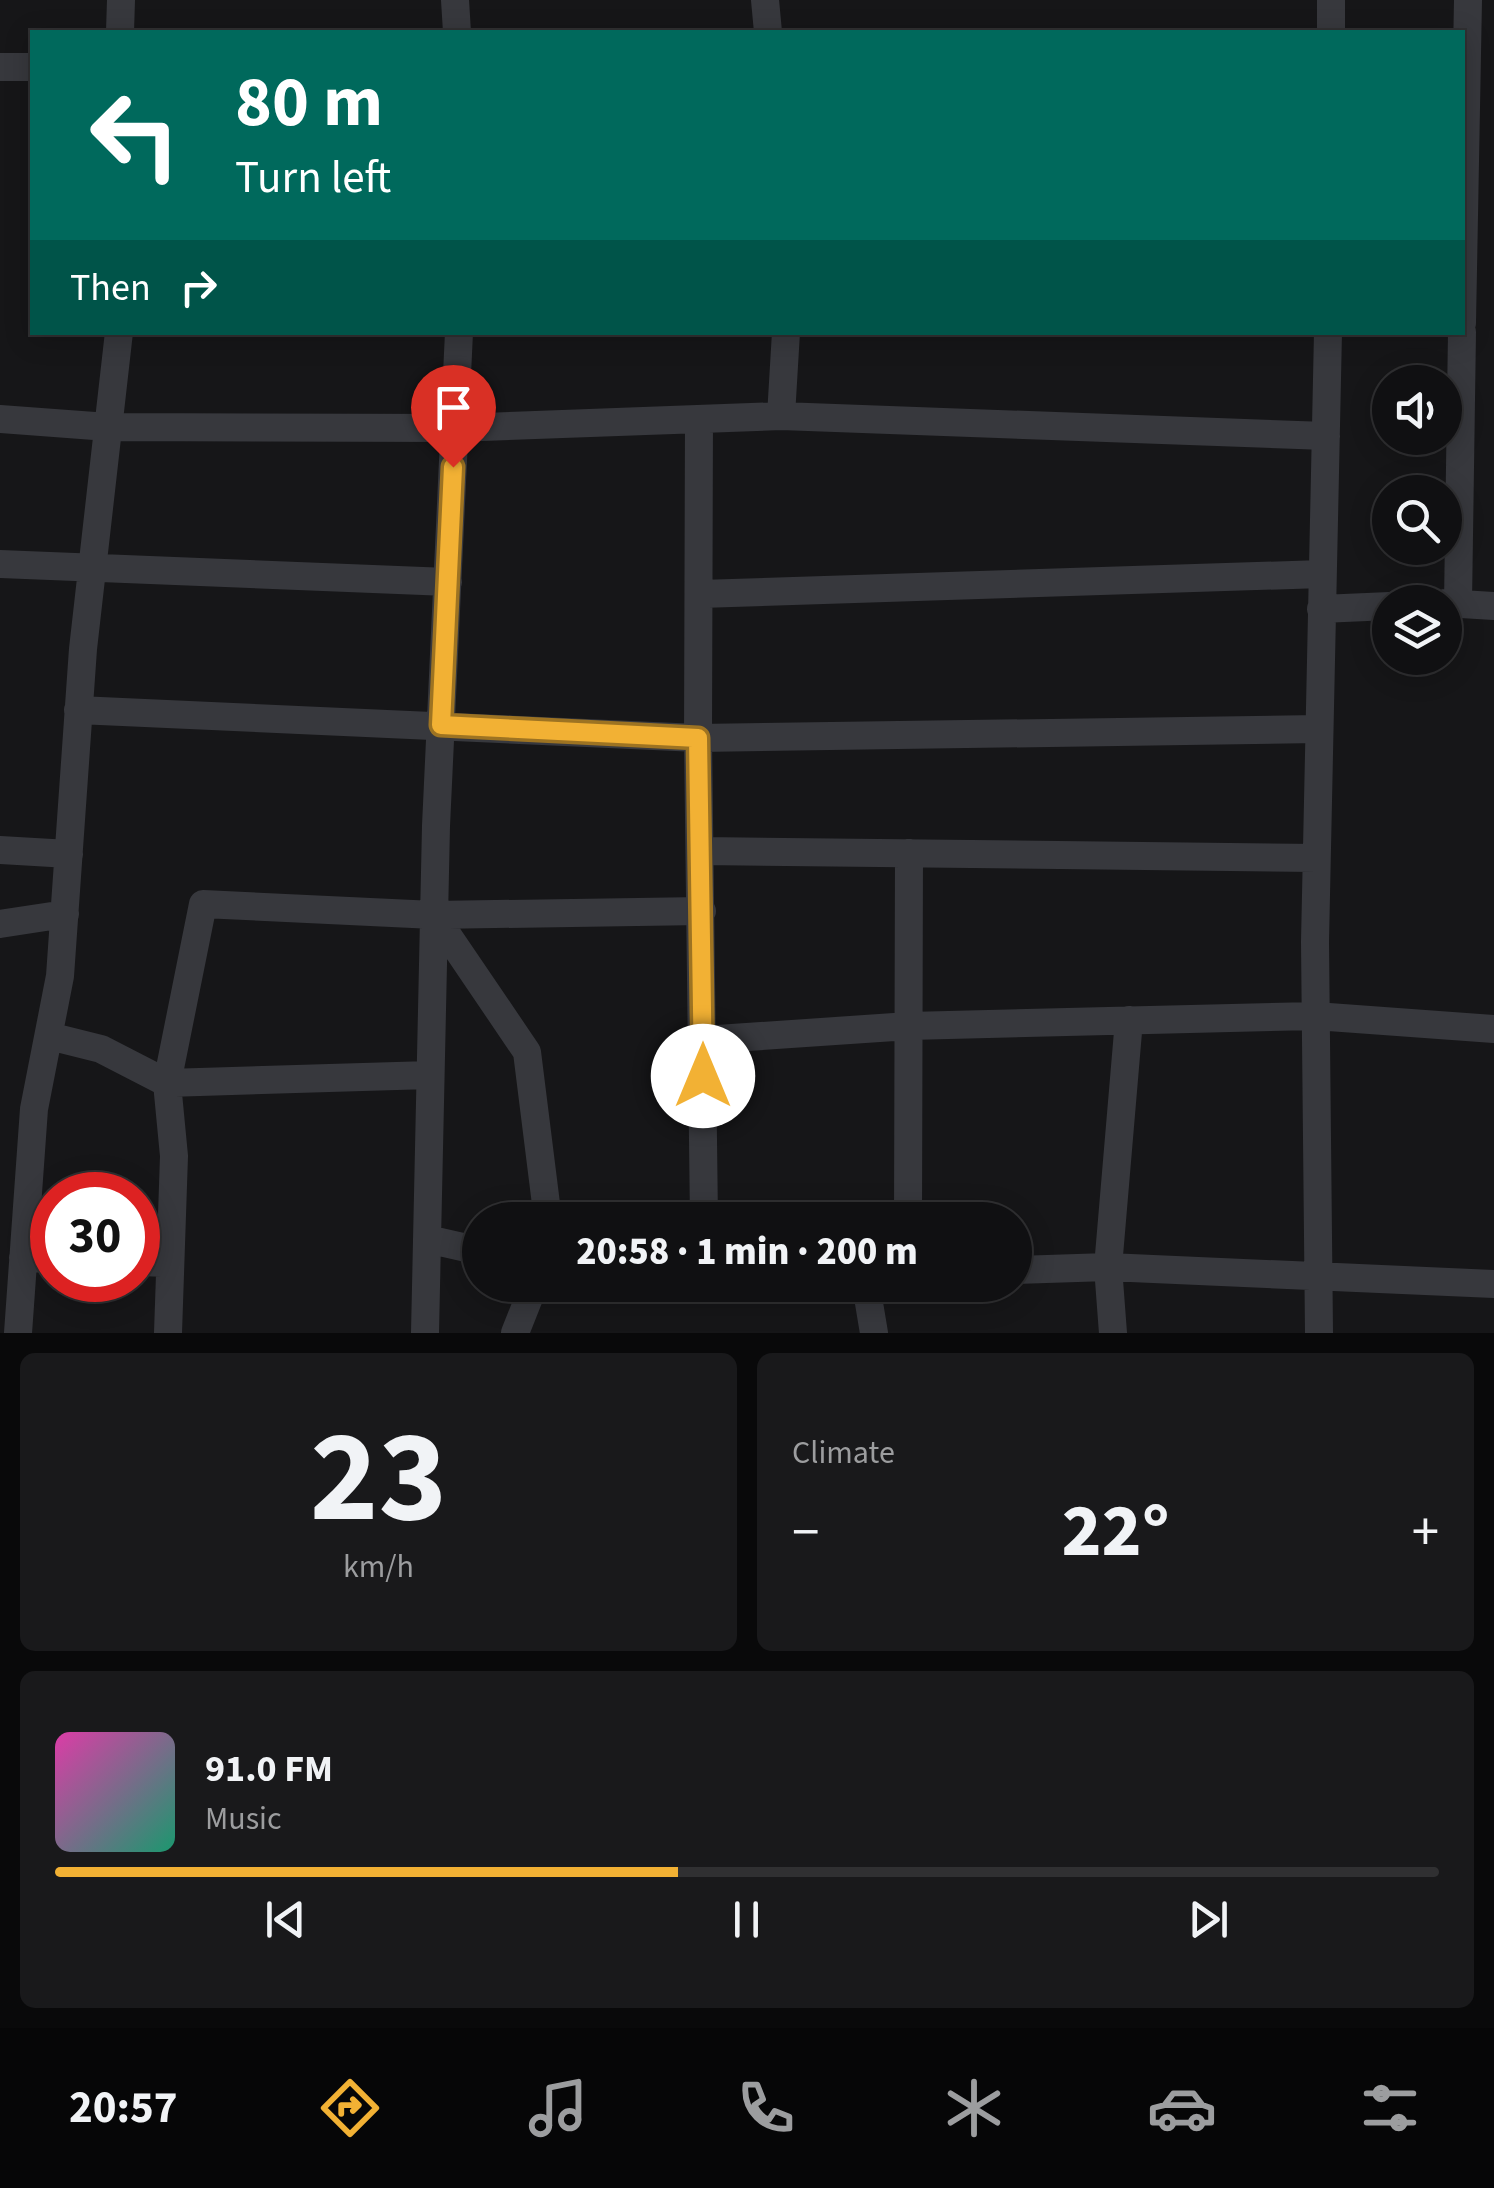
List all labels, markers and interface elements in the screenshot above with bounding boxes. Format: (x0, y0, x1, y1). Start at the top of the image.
text: 80 m (235, 53, 383, 153)
icon: left (70, 70, 200, 200)
text: Turn left (235, 146, 391, 210)
icon: right (171, 260, 226, 315)
text: Then (70, 261, 151, 315)
pin (411, 365, 496, 468)
map controls (1372, 365, 1462, 675)
button: sound (1372, 365, 1462, 455)
icon: arrive (426, 380, 481, 435)
button: search (1372, 475, 1462, 565)
button: layers (1372, 585, 1462, 675)
position arrow (651, 1024, 755, 1128)
speed limit sign: 30 (30, 1172, 160, 1302)
text: 20:58 · 1 min · 200 m (576, 1225, 918, 1279)
text: 23 (310, 1386, 447, 1571)
text: Climate (792, 1430, 895, 1476)
text: 22° (1062, 1478, 1169, 1585)
text: − (792, 1494, 819, 1572)
text: + (1412, 1494, 1439, 1572)
text: km/h (343, 1544, 414, 1590)
text: 91.0 FM (205, 1742, 333, 1796)
text: Music (205, 1796, 282, 1842)
icon: previous (258, 1892, 313, 1947)
icon: pause (719, 1892, 774, 1947)
icon: next (1181, 1892, 1236, 1947)
icon: directions (315, 2073, 385, 2143)
icon: music (523, 2073, 593, 2143)
icon: phone (731, 2073, 801, 2143)
icon: climate (939, 2073, 1009, 2143)
icon: car (1147, 2073, 1217, 2143)
icon: filters (1355, 2073, 1425, 2143)
text: 20:57 (69, 2076, 178, 2140)

